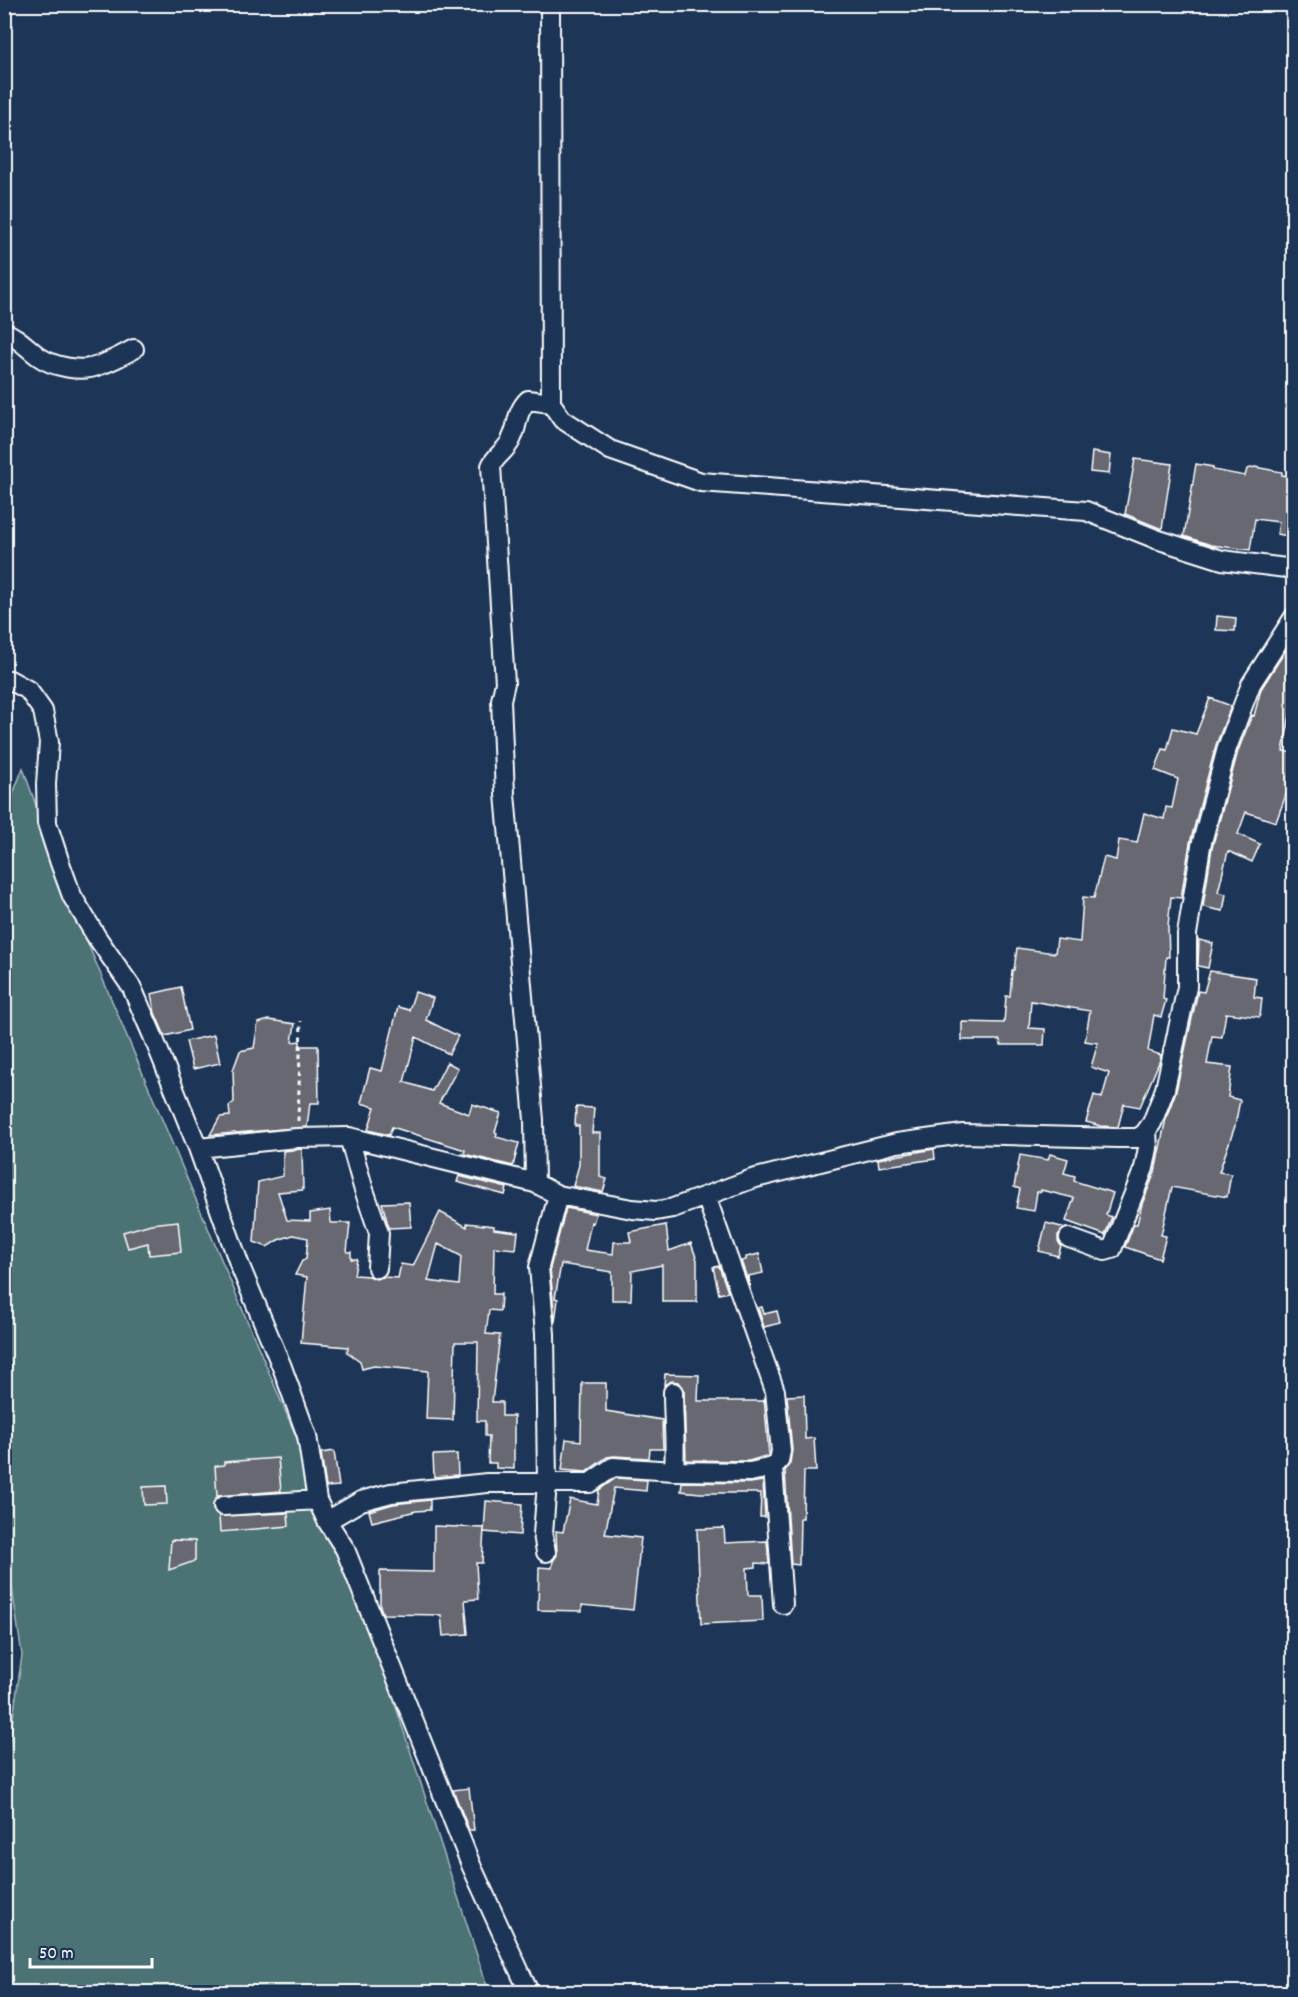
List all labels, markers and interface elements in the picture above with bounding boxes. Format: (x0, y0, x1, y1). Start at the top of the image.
scale bar (30, 1931, 152, 1969)
text: 50 m (39, 1942, 74, 1967)

